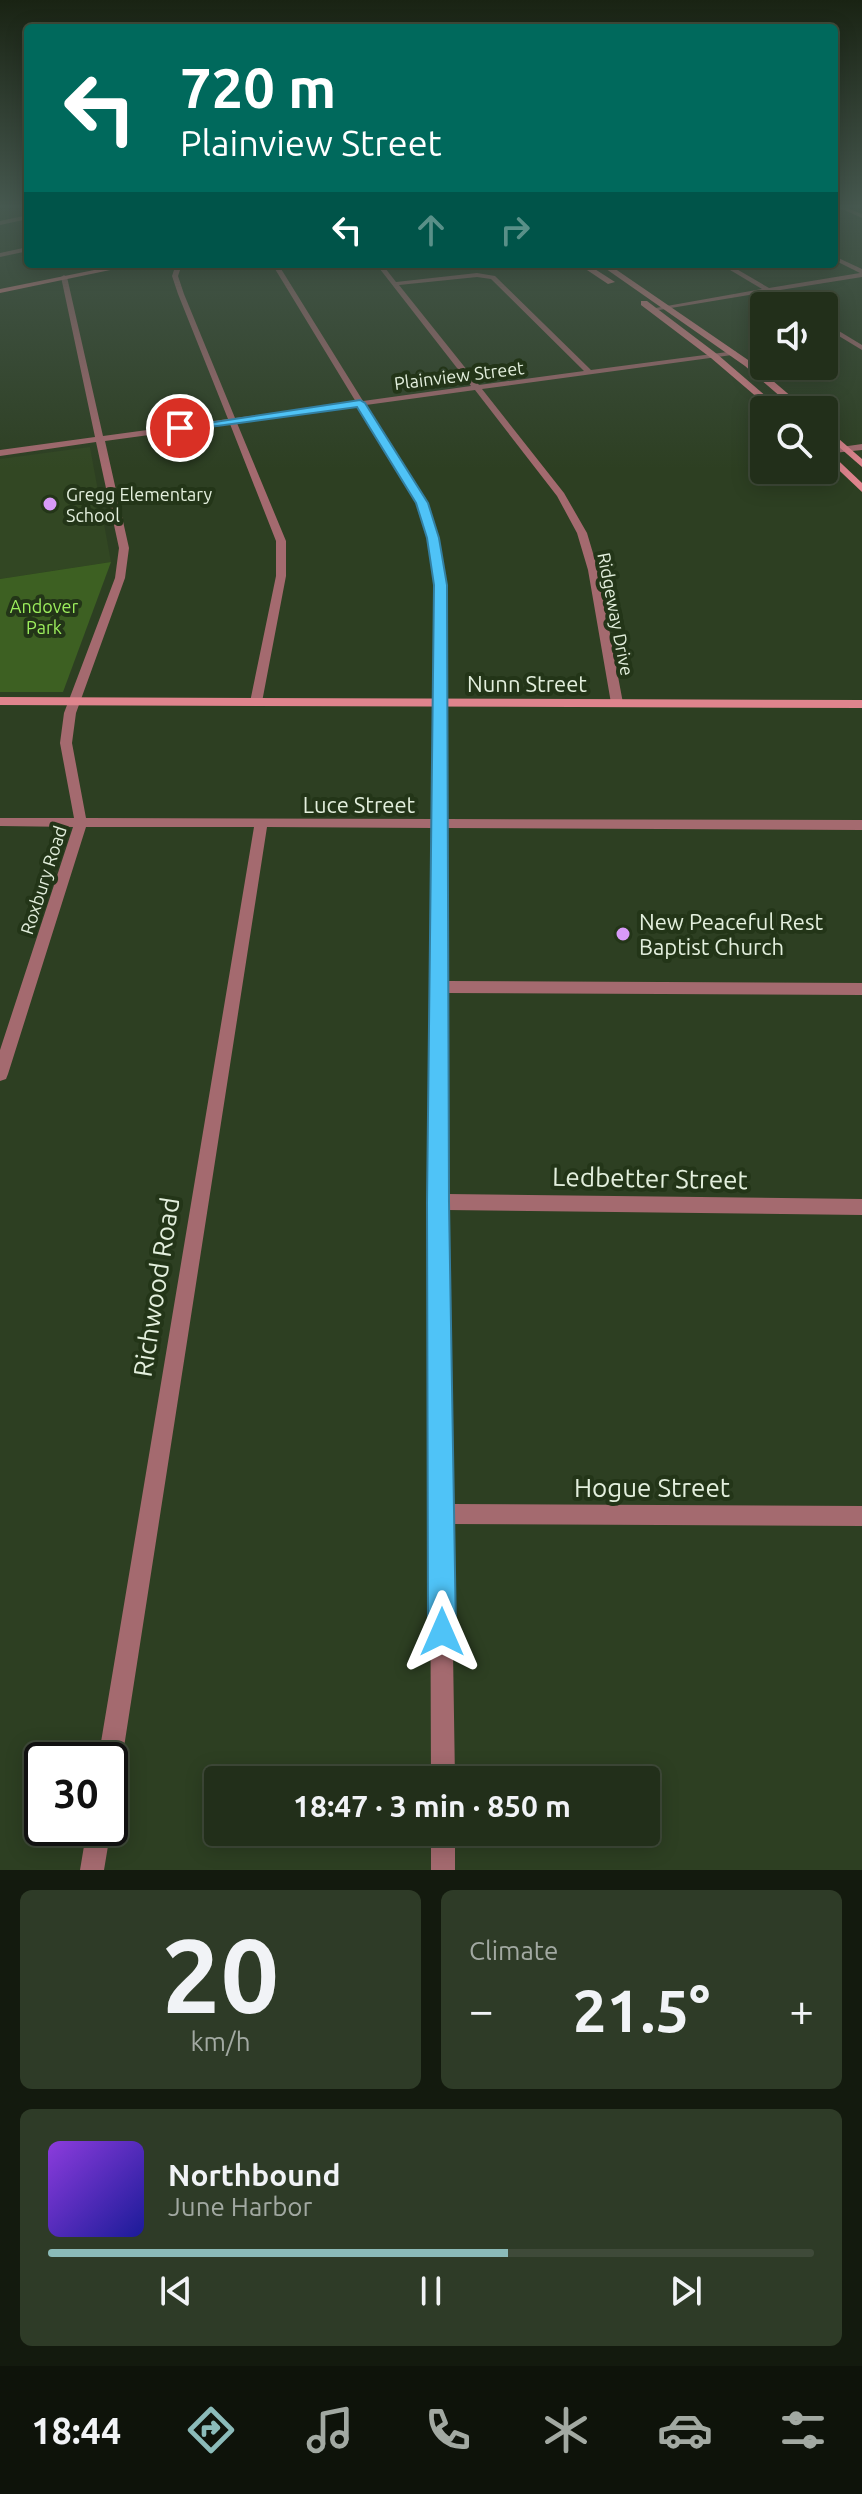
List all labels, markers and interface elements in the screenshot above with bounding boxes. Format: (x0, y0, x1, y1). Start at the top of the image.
icon: left (48, 56, 152, 160)
text: 720 m (180, 56, 336, 119)
text: Plainview Street (180, 122, 442, 163)
icon: left (325, 208, 369, 252)
icon: ahead (409, 208, 453, 252)
icon: right (493, 208, 537, 252)
map controls (750, 292, 838, 484)
button: sound (750, 292, 838, 380)
street label: Plainview Street (393, 357, 525, 393)
pin (146, 394, 214, 462)
button: search (750, 396, 838, 484)
icon: arrive (158, 406, 202, 450)
place label: Gregg Elementary School (66, 484, 213, 525)
marker: Gregg Elementary School (41, 495, 59, 513)
street label: Ridgeway Drive (594, 551, 638, 677)
park label: Andover Park (10, 596, 78, 637)
street label: Nunn Street (467, 671, 587, 696)
street label: Luce Street (303, 792, 416, 817)
street label: Roxbury Road (16, 823, 70, 937)
place label: New Peaceful Rest Baptist Church (639, 909, 824, 959)
marker: New Peaceful Rest Baptist Church (614, 925, 632, 943)
street label: Ledbetter Street (552, 1162, 748, 1194)
street label: Richwood Road (128, 1195, 184, 1379)
street label: Hogue Street (574, 1473, 730, 1502)
position arrow (400, 1590, 484, 1674)
speed limit sign: 30 (24, 1742, 128, 1846)
text: 18:47 · 3 min · 850 m (293, 1789, 571, 1823)
text: 20 (162, 1916, 279, 2033)
text: Climate (469, 1936, 558, 1965)
text: 21.5° (573, 1976, 710, 2043)
text: − (469, 1985, 494, 2034)
text: + (789, 1985, 814, 2034)
text: km/h (190, 2027, 251, 2056)
text: Northbound (168, 2158, 340, 2192)
text: June Harbor (168, 2192, 312, 2221)
icon: previous (154, 2269, 198, 2313)
icon: pause (409, 2269, 453, 2313)
icon: next (664, 2269, 708, 2313)
icon: directions (183, 2402, 239, 2458)
icon: music (302, 2402, 358, 2458)
icon: phone (420, 2402, 476, 2458)
icon: climate (538, 2402, 594, 2458)
icon: car (657, 2402, 713, 2458)
icon: filters (775, 2402, 831, 2458)
text: 18:44 (31, 2410, 121, 2451)

